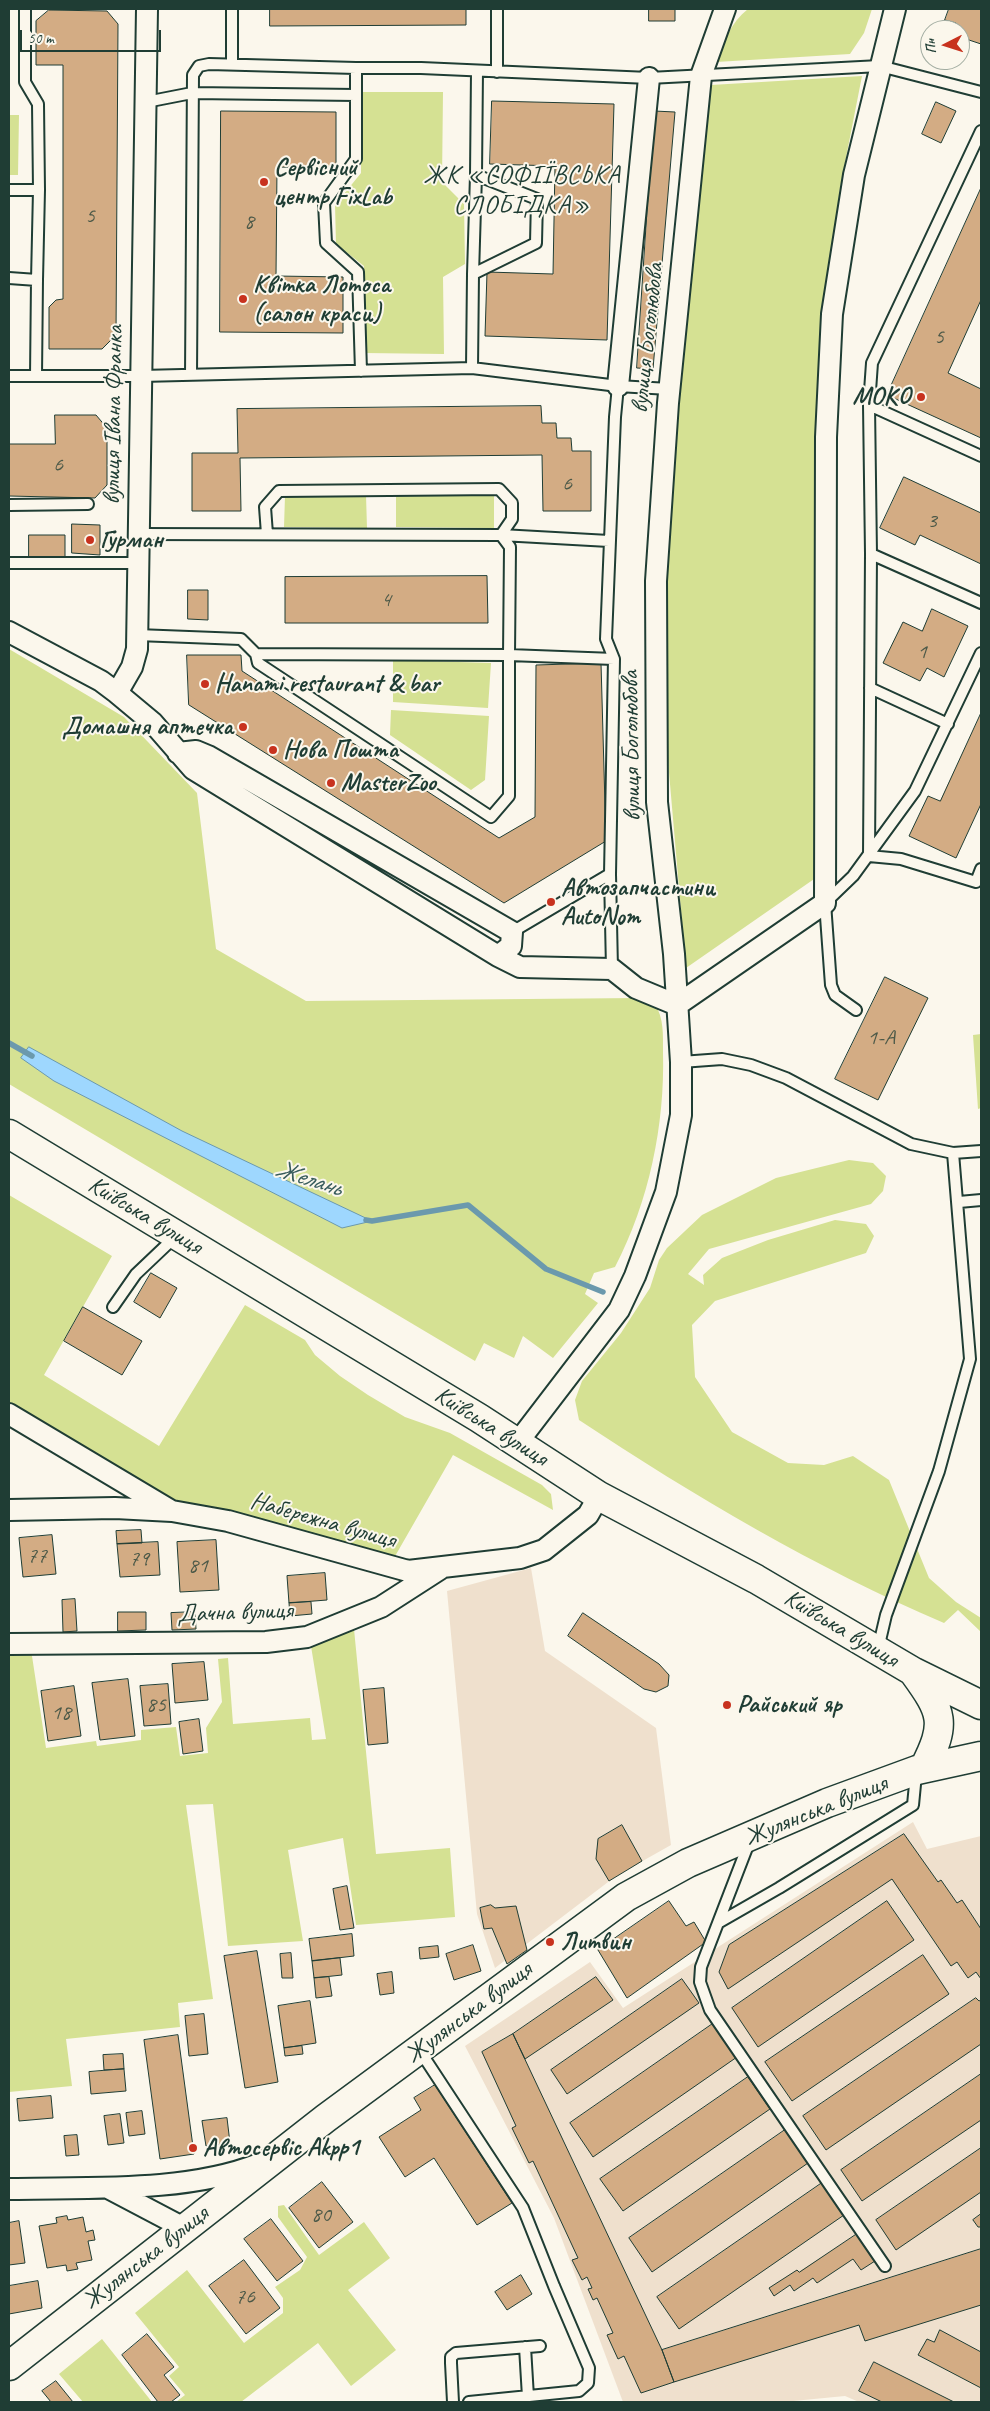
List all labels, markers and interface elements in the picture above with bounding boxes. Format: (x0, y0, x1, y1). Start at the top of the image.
scale bar (22, 20, 164, 52)
north arrow (920, 20, 970, 70)
text: 50 m (28, 29, 54, 48)
text: Пн (921, 38, 940, 54)
place label: Сервiсний центр FixLab (274, 153, 392, 212)
district label: ЖК «СОФІЇВСЬКА СЛОБІДКА» (420, 160, 624, 222)
marker: Сервiсний центр FixLab (258, 176, 270, 188)
house number: 5 (85, 203, 95, 229)
house number: 8 (244, 209, 254, 235)
street label: вулиця Боголюбова (625, 261, 671, 415)
place label: Квітка Лотоса (салон краси) (253, 270, 390, 329)
marker: Квітка Лотоса (салон краси) (237, 293, 249, 305)
house number: 5 (934, 324, 944, 350)
street label: вулиця Івана Франка (97, 325, 131, 505)
place label: МОКО (852, 382, 911, 412)
marker: МОКО (915, 391, 927, 403)
house number: 6 (53, 452, 63, 478)
house number: 6 (562, 471, 572, 497)
house number: 3 (927, 508, 937, 534)
place label: Гурман (100, 525, 163, 555)
marker: Гурман (84, 534, 96, 546)
house number: 4 (381, 587, 391, 613)
house number: 1 (917, 639, 927, 665)
place label: Hanami restaurant & bar (215, 669, 439, 699)
street label: вулиця Боголюбова (616, 670, 648, 822)
marker: Hanami restaurant & bar (199, 678, 211, 690)
place label: Домашня аптечка (62, 712, 233, 742)
marker: Домашня аптечка (237, 721, 249, 733)
place label: Нова Пошта (283, 735, 398, 765)
marker: Нова Пошта (267, 744, 279, 756)
place label: MasterZoo (341, 768, 436, 798)
marker: MasterZoo (325, 777, 337, 789)
place label: Автозапчастини AutoNom (561, 873, 715, 932)
marker: Автозапчастини AutoNom (545, 896, 557, 908)
house number: 1-А (867, 1025, 895, 1051)
water label: Желань (271, 1154, 345, 1204)
street label: Київська вулиця (82, 1170, 208, 1262)
street label: Київська вулиця (429, 1380, 553, 1474)
street label: Набережна вулиця (247, 1486, 399, 1556)
house number: 77 (27, 1543, 47, 1569)
house number: 79 (129, 1546, 149, 1572)
house number: 81 (188, 1553, 208, 1579)
street label: Київська вулиця (778, 1583, 904, 1675)
street label: Дачна вулиця (177, 1596, 293, 1630)
place label: Райський яр (737, 1690, 841, 1720)
house number: 85 (146, 1692, 166, 1718)
marker: Райський яр (721, 1699, 733, 1711)
house number: 18 (51, 1700, 71, 1726)
street label: Жулянська вулиця (740, 1769, 892, 1853)
place label: Литвин (560, 1927, 631, 1957)
marker: Литвин (544, 1936, 556, 1948)
street label: Жулянська вулиця (400, 1955, 538, 2071)
place label: Автосервіс Akpp1 (203, 2133, 359, 2163)
marker: Автосервіс Akpp1 (187, 2142, 199, 2154)
street label: Жулянська вулиця (77, 2200, 215, 2316)
house number: 80 (311, 2202, 331, 2228)
house number: 76 (235, 2284, 255, 2310)

